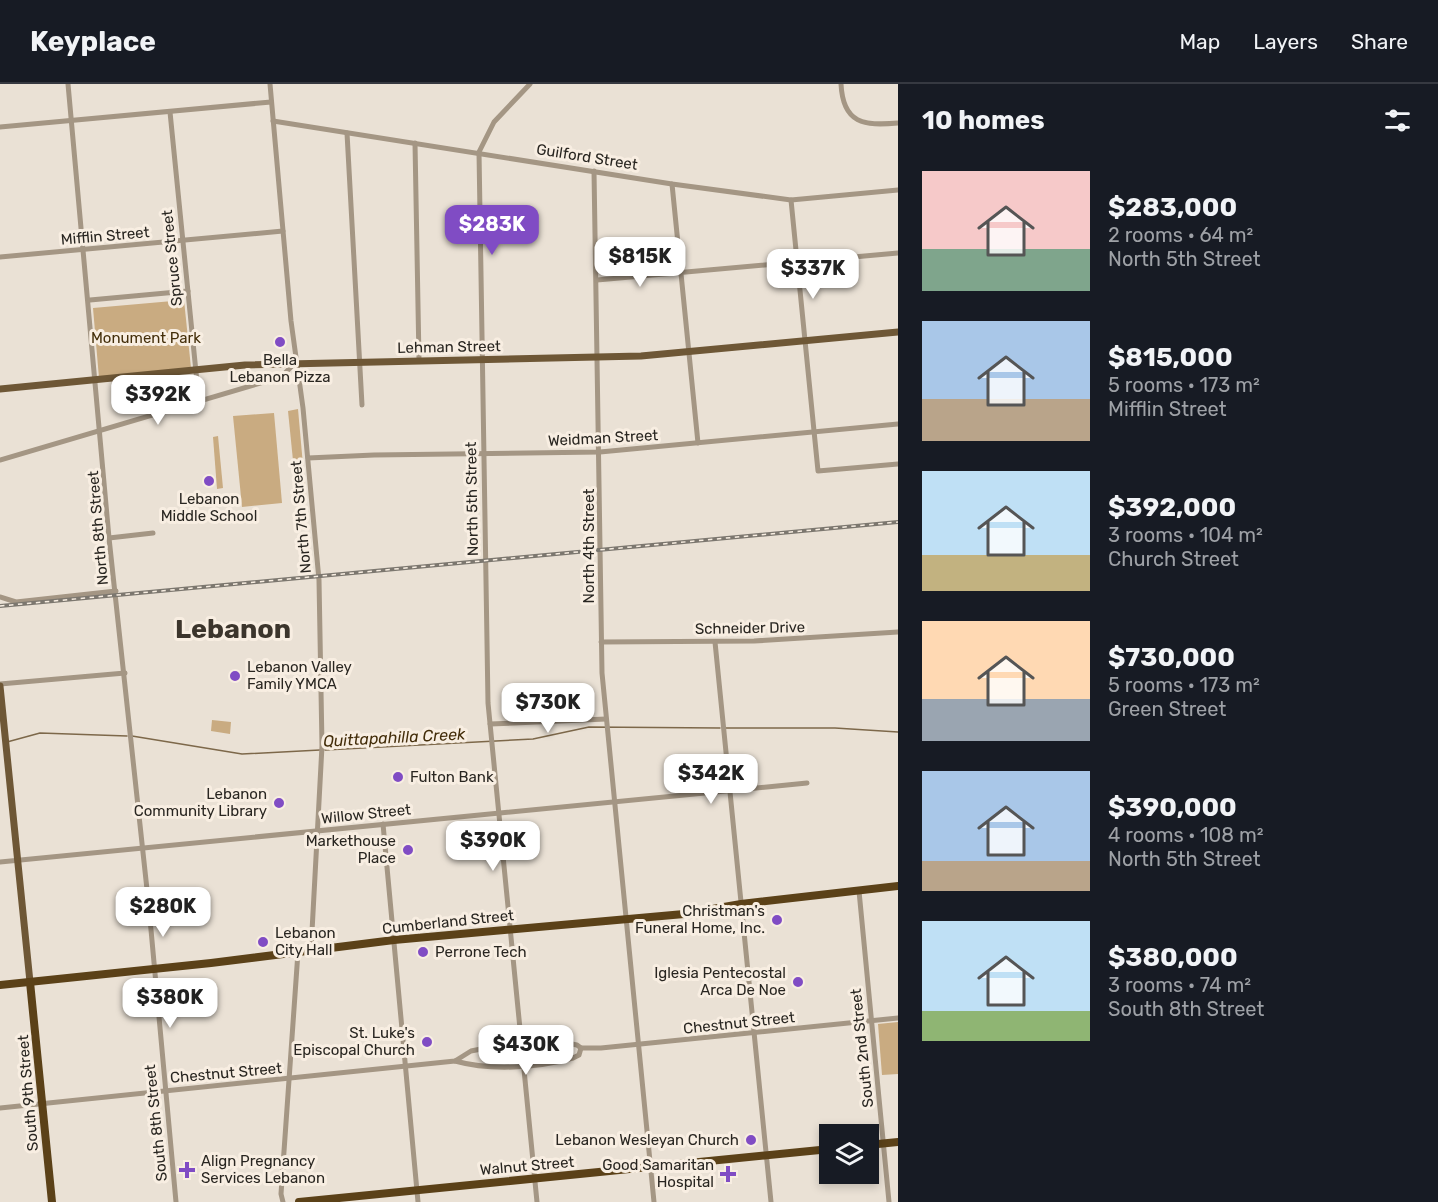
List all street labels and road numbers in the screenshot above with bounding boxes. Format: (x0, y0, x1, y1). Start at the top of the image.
street label: Guilford Street (535, 140, 639, 174)
street label: Spruce Street (158, 209, 186, 307)
street label: Mifflin Street (60, 223, 150, 249)
street label: Lehman Street (397, 337, 501, 357)
street label: Weidman Street (547, 426, 659, 450)
street label: North 5th Street (462, 442, 482, 556)
street label: North 7th Street (287, 460, 315, 574)
street label: North 8th Street (84, 470, 112, 586)
street label: North 4th Street (580, 488, 598, 603)
street label: Schneider Drive (695, 618, 805, 638)
street label: Willow Street (320, 800, 412, 828)
street label: Cumberland Street (381, 906, 515, 938)
street label: South 2nd Street (847, 988, 877, 1108)
street label: Chestnut Street (682, 1008, 796, 1038)
street label: South 9th Street (14, 1034, 42, 1152)
street label: Chestnut Street (169, 1059, 283, 1087)
street label: South 8th Street (141, 1064, 171, 1182)
street label: Walnut Street (479, 1153, 575, 1179)

